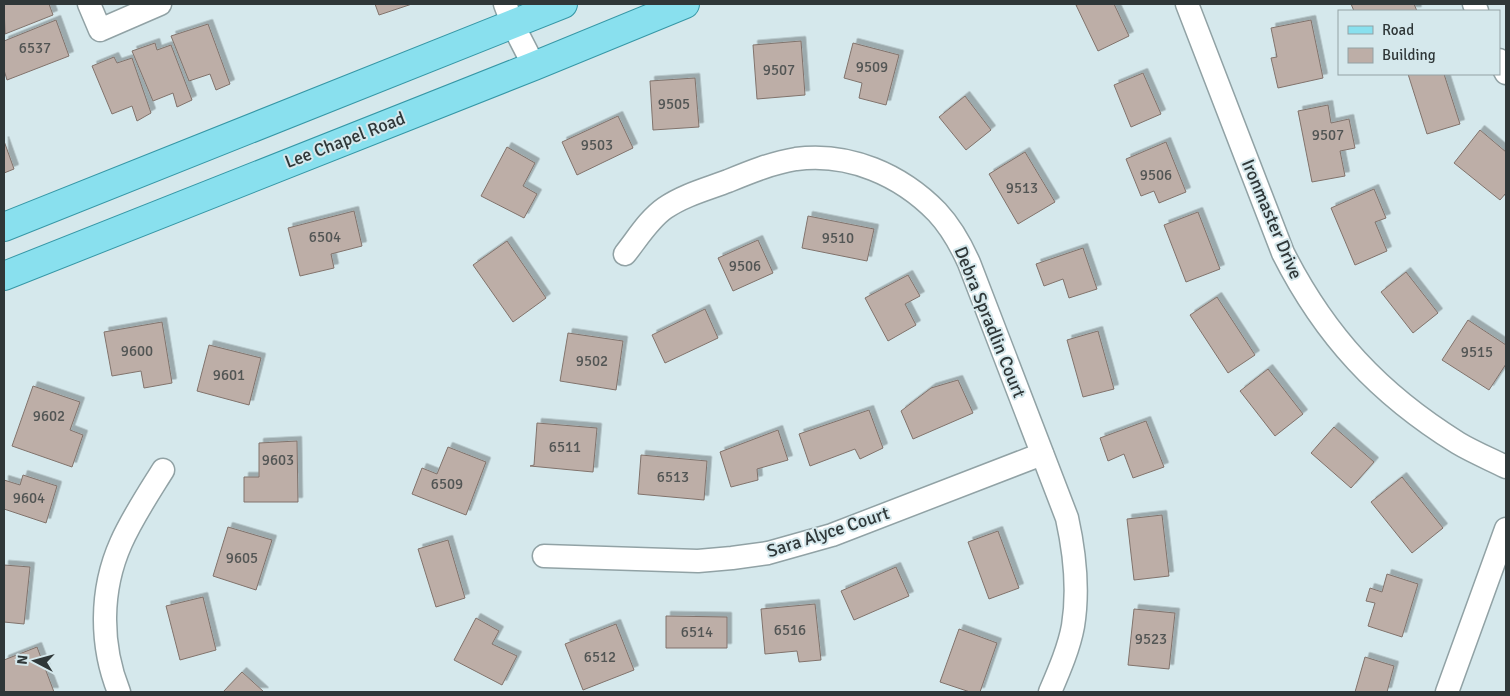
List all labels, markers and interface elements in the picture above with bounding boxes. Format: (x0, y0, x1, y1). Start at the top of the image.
legend (1338, 10, 1500, 75)
text: Road (1382, 21, 1414, 39)
house number: 6537 (19, 39, 51, 57)
text: Building (1382, 46, 1436, 64)
house number: 9509 (856, 58, 888, 76)
house number: 9507 (763, 61, 795, 79)
house number: 9505 (658, 95, 690, 113)
street label: Lee Chapel Road (282, 107, 408, 173)
house number: 9507 (1312, 126, 1344, 144)
house number: 9503 (581, 136, 613, 154)
street label: Ironmaster Drive (1237, 156, 1307, 282)
house number: 9506 (1140, 166, 1172, 184)
house number: 9513 (1006, 179, 1038, 197)
house number: 6504 (309, 228, 341, 246)
house number: 9510 (822, 229, 854, 247)
street label: Debra Spradlin Court (950, 243, 1030, 401)
house number: 9506 (729, 257, 761, 275)
house number: 9600 (121, 342, 153, 360)
house number: 9515 (1461, 343, 1493, 361)
house number: 9502 (576, 352, 608, 370)
house number: 9601 (213, 366, 245, 384)
house number: 9602 (33, 407, 65, 425)
house number: 6511 (549, 438, 581, 456)
house number: 9603 (262, 451, 294, 469)
house number: 6513 (657, 468, 689, 486)
house number: 6509 (431, 475, 463, 493)
house number: 9604 (13, 489, 45, 507)
street label: Sara Alyce Court (764, 502, 892, 562)
house number: 9605 (226, 549, 258, 567)
house number: 6516 (774, 621, 806, 639)
house number: 6514 (681, 623, 713, 641)
house number: 9523 (1135, 630, 1167, 648)
north arrow (10, 636, 60, 686)
house number: 6512 (584, 648, 616, 666)
text: N (14, 654, 32, 665)

